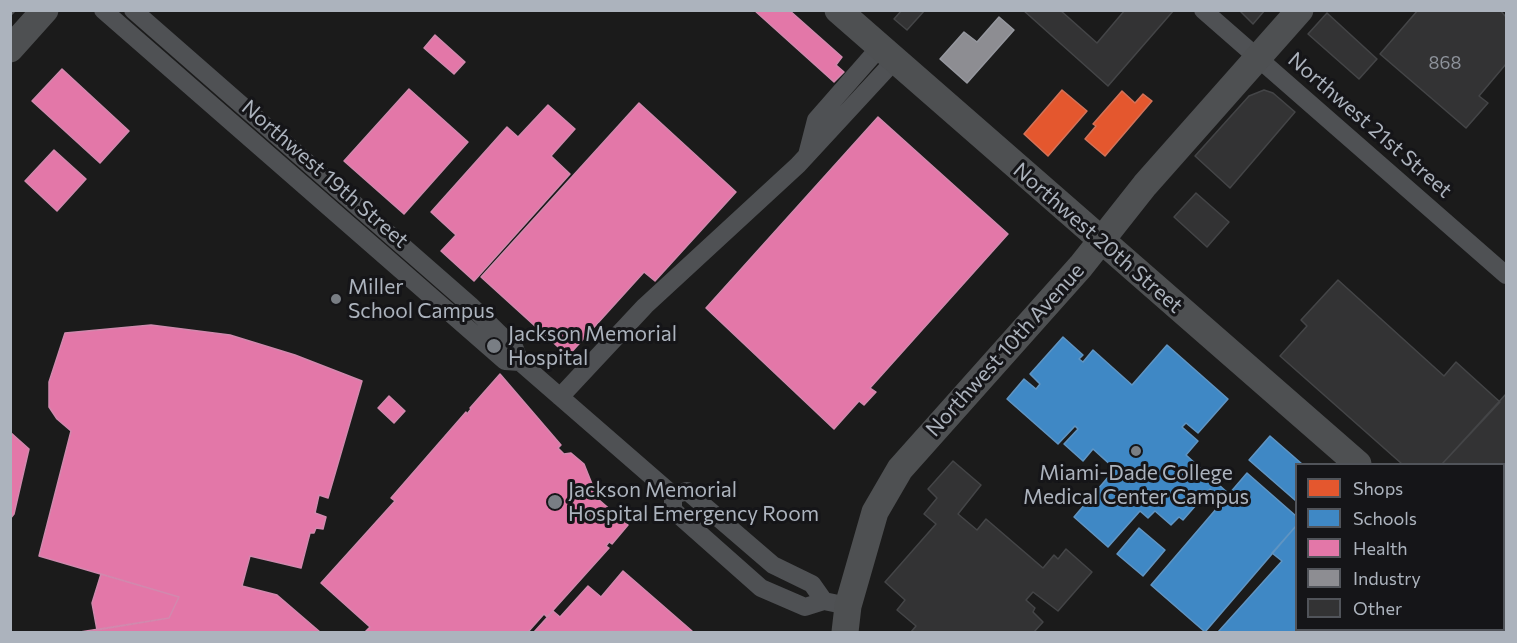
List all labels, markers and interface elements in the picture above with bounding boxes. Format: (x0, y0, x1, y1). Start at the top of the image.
street label: Northwest 21st Street (1283, 47, 1457, 203)
house number: 868 (1429, 52, 1461, 74)
street label: Northwest 19th Street (237, 95, 413, 253)
street label: Northwest 20th Street (1008, 158, 1188, 318)
street label: Northwest 10th Avenue (921, 258, 1089, 442)
place label: Miller School Campus (348, 274, 495, 324)
marker: Miller School Campus (329, 292, 343, 306)
place label: Jackson Memorial Hospital (508, 321, 677, 371)
marker: Jackson Memorial Hospital (485, 337, 503, 355)
marker: Miami-Dade College Medical Center Campus (1129, 444, 1143, 458)
place label: Miami-Dade College Medical Center Campus (1023, 460, 1249, 510)
legend (1295, 463, 1505, 631)
place label: Jackson Memorial Hospital Emergency Room (568, 477, 819, 527)
text: Shops (1353, 477, 1403, 499)
marker: Jackson Memorial Hospital Emergency Room (546, 493, 564, 511)
text: Schools (1353, 507, 1417, 529)
text: Health (1353, 537, 1408, 559)
text: Industry (1353, 567, 1421, 589)
text: Other (1353, 597, 1402, 619)

